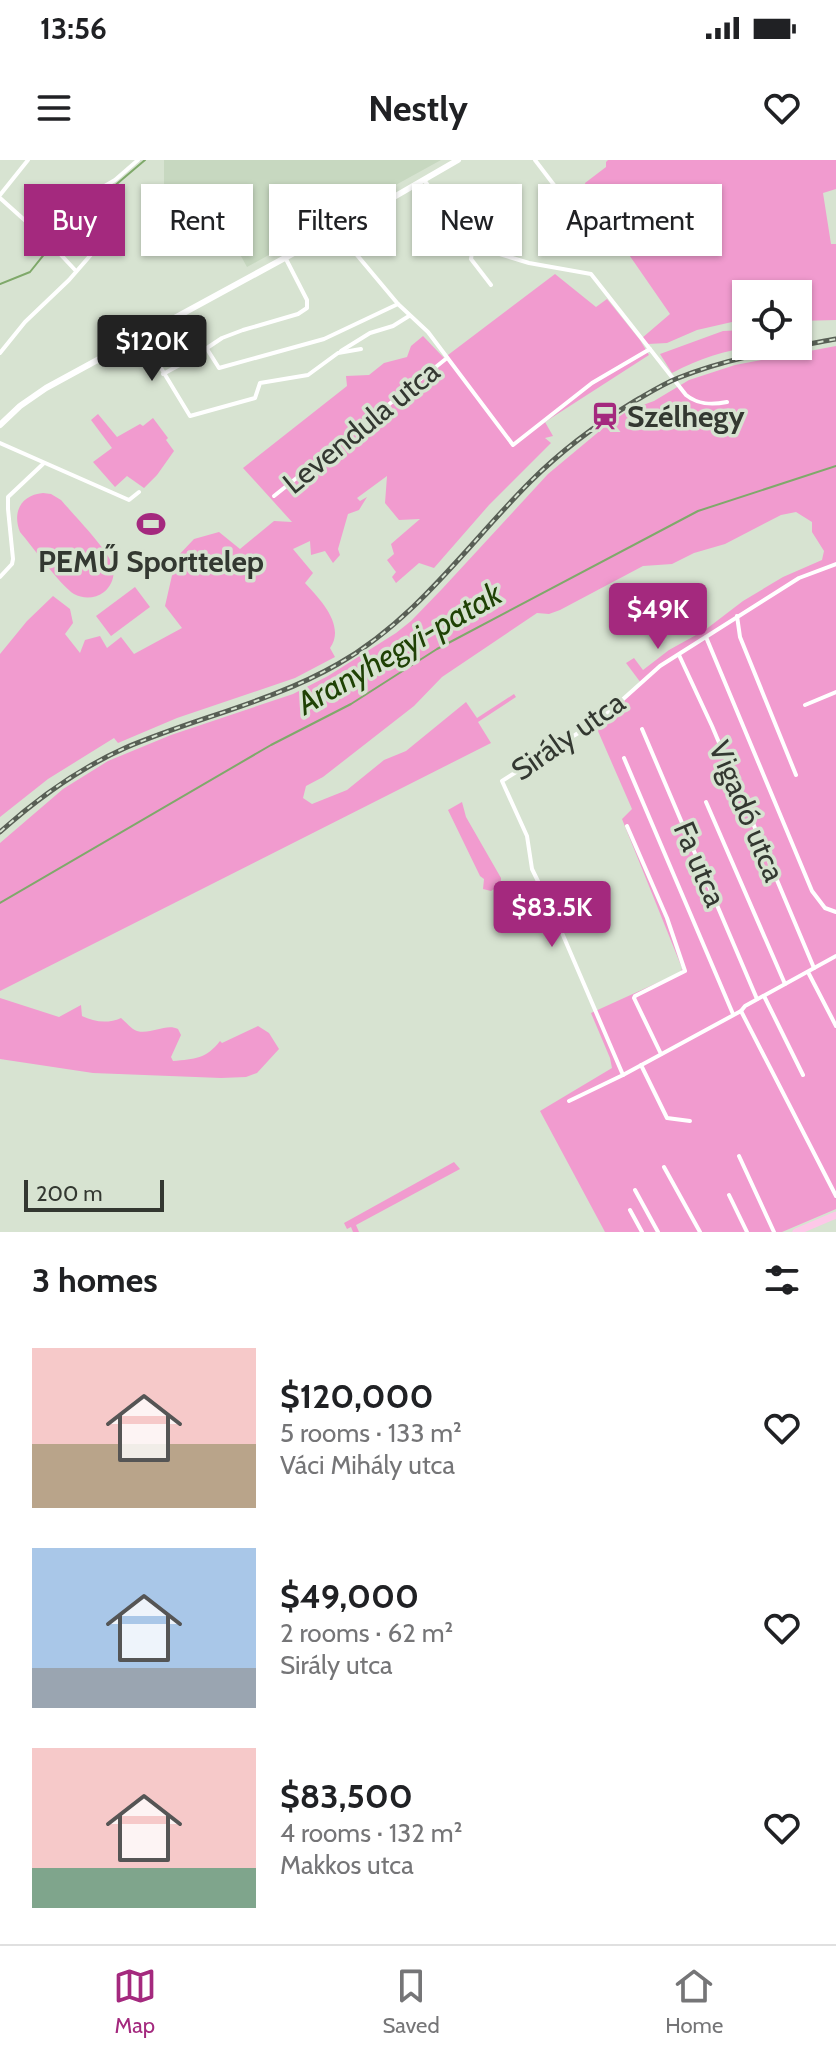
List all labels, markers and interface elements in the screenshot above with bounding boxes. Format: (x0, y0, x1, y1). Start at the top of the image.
text: 13:56 (40, 10, 107, 47)
icon: menu (32, 86, 76, 130)
text: Nestly (368, 86, 468, 130)
icon: heart (760, 86, 804, 130)
chip: Buy (24, 184, 125, 256)
chip: Rent (141, 184, 253, 256)
chip: Filters (269, 184, 396, 256)
chip: New (412, 184, 522, 256)
chip: Apartment (538, 184, 722, 256)
map controls (732, 280, 812, 360)
button: locate (732, 280, 812, 360)
pin: $120K (96, 315, 208, 383)
text: $120K (115, 325, 189, 357)
street label: Levendula utca (275, 352, 447, 501)
place label: Szélhegy (627, 398, 745, 435)
station icon: Szélhegy (590, 401, 620, 431)
sports icon: PEMŰ Sporttelep (136, 509, 166, 539)
place label: PEMŰ Sporttelep (38, 543, 264, 580)
water label: Aranyhegyi-patak (288, 573, 510, 723)
pin: $49K (611, 583, 705, 651)
text: $49K (627, 593, 689, 625)
street label: Sirály utca (504, 683, 632, 788)
street label: Vigadó utca (701, 735, 793, 887)
street label: Fa utca (666, 816, 735, 913)
pin: $83.5K (487, 881, 617, 949)
text: $83.5K (512, 891, 592, 923)
scale bar (24, 1176, 164, 1212)
text: 200 m (36, 1180, 102, 1207)
icon: filters (760, 1258, 804, 1302)
text: 3 homes (32, 1259, 158, 1301)
text: $120,000 (280, 1375, 433, 1417)
icon: home (96, 1380, 192, 1476)
icon: heart (760, 1406, 804, 1450)
text: 5 rooms · 133 m² (280, 1417, 462, 1449)
text: Váci Mihály utca (280, 1449, 455, 1481)
text: $49,000 (280, 1575, 419, 1617)
icon: home (96, 1580, 192, 1676)
icon: heart (760, 1606, 804, 1650)
text: 2 rooms · 62 m² (280, 1617, 453, 1649)
text: Sirály utca (280, 1649, 393, 1681)
text: $83,500 (280, 1775, 413, 1817)
icon: home (96, 1780, 192, 1876)
icon: heart (760, 1806, 804, 1850)
text: 4 rooms · 132 m² (280, 1817, 462, 1849)
text: Makkos utca (280, 1849, 414, 1881)
tab: Map (113, 1964, 157, 2039)
tab: Saved (382, 1964, 440, 2039)
tab: Home (665, 1964, 723, 2039)

